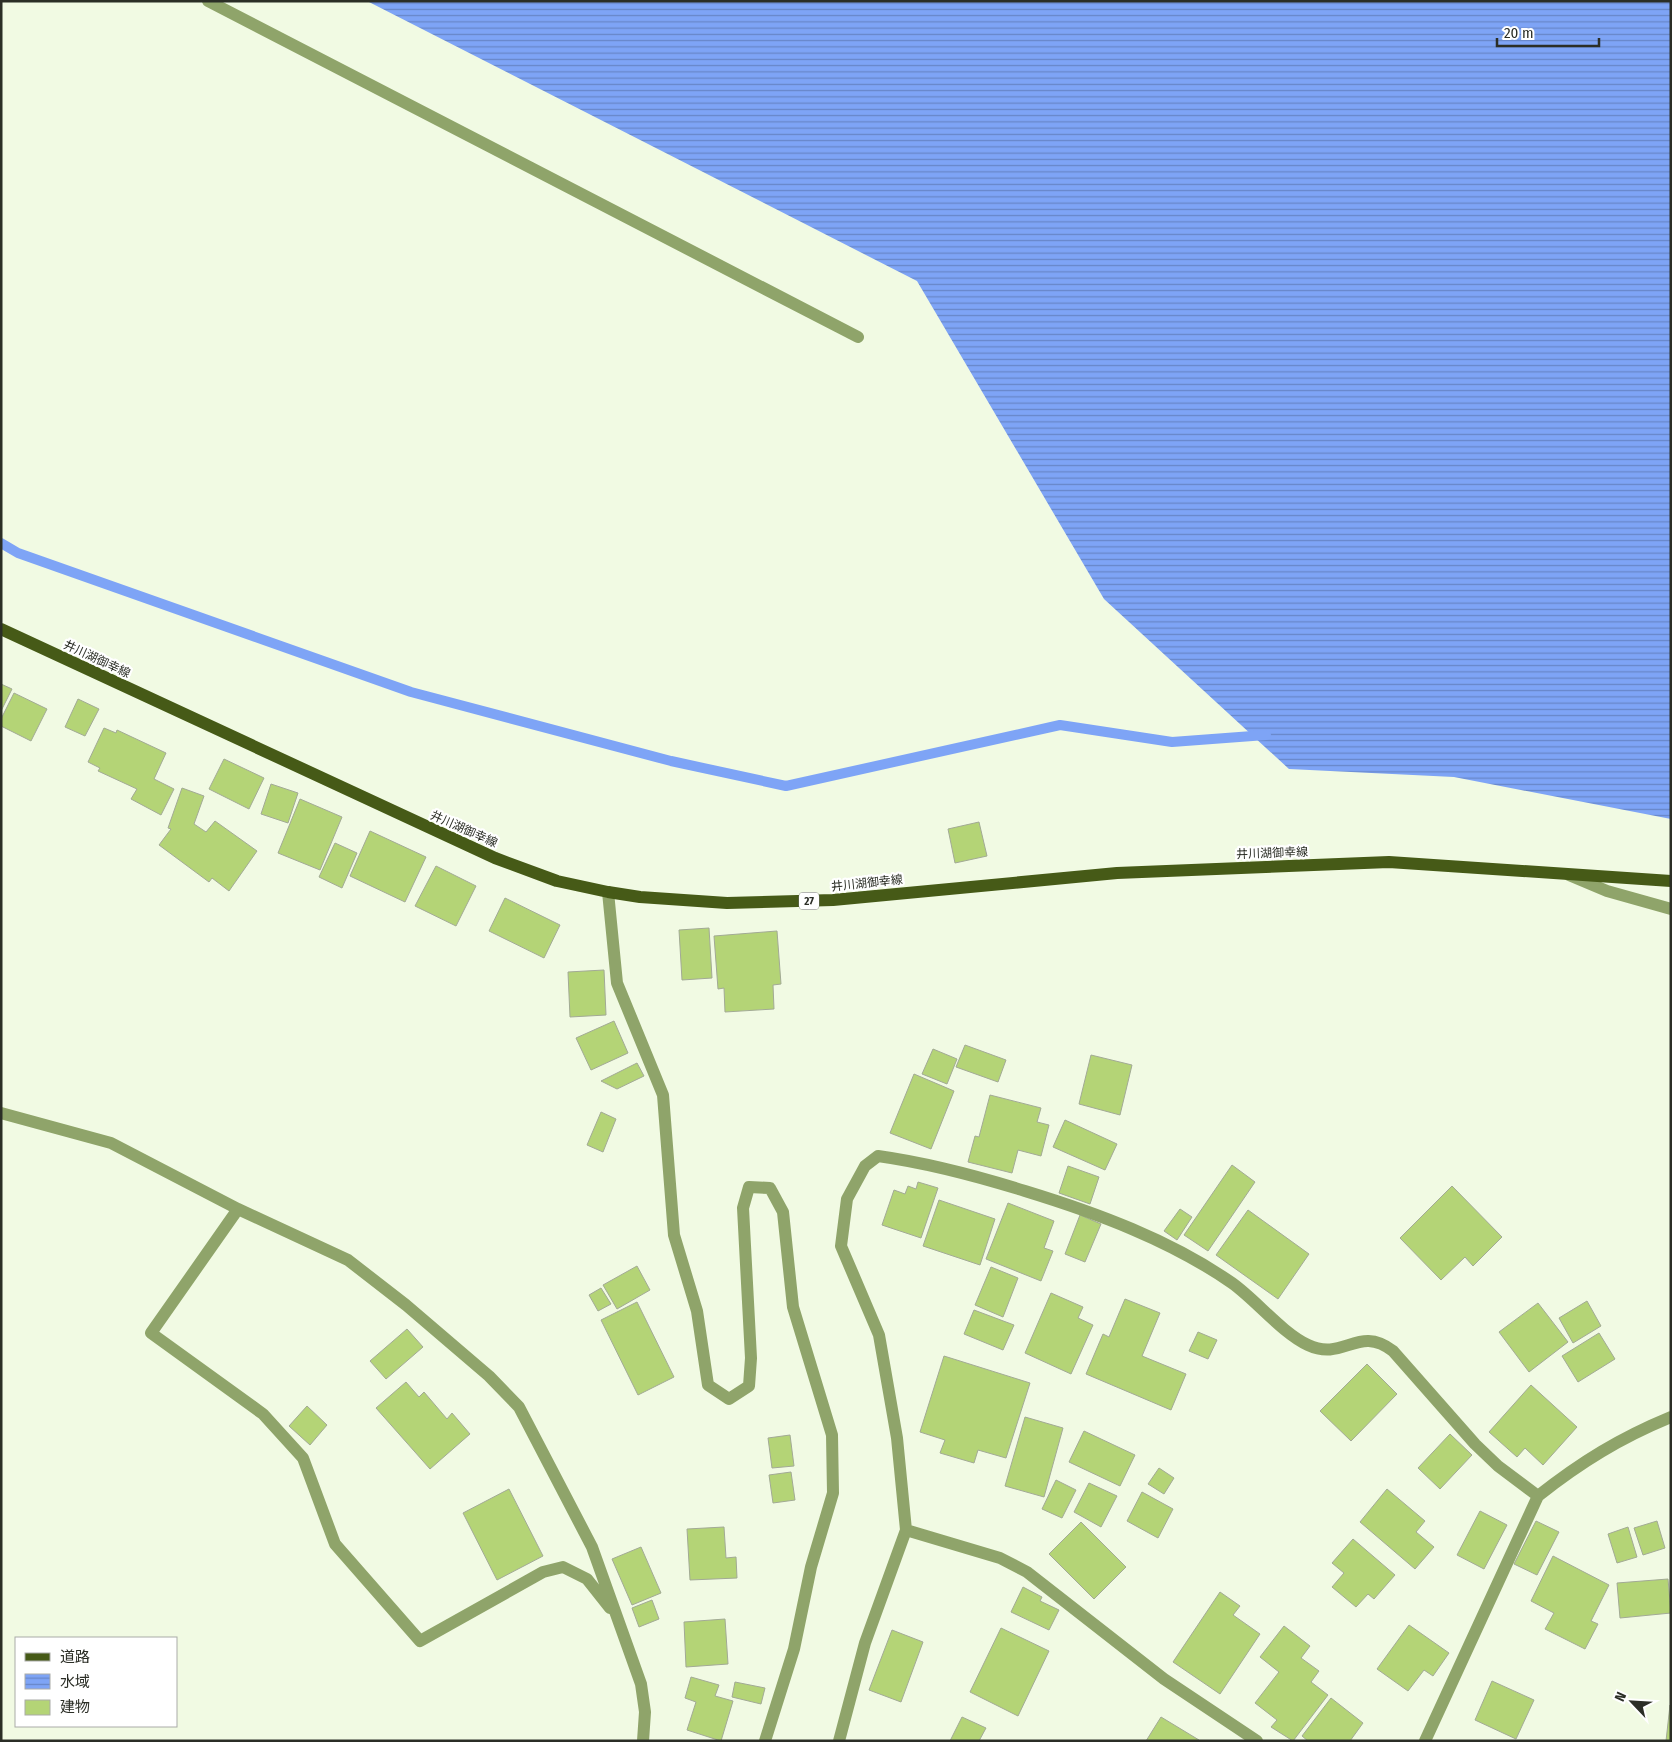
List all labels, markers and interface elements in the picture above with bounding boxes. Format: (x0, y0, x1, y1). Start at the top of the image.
scale bar (1497, 15, 1600, 47)
text: 20 m (1504, 24, 1534, 42)
street label: 井川湖御幸線 (61, 637, 133, 681)
street label: 井川湖御幸線 (428, 808, 500, 850)
street label: 井川湖御幸線 (1236, 845, 1308, 861)
street label: 井川湖御幸線 (830, 872, 904, 894)
road number: 27 (799, 892, 819, 909)
legend (15, 1637, 178, 1727)
text: 道路 (60, 1648, 90, 1666)
text: 水域 (60, 1673, 90, 1691)
north arrow (1607, 1677, 1657, 1727)
text: N (1611, 1689, 1630, 1704)
text: 建物 (60, 1698, 90, 1716)

